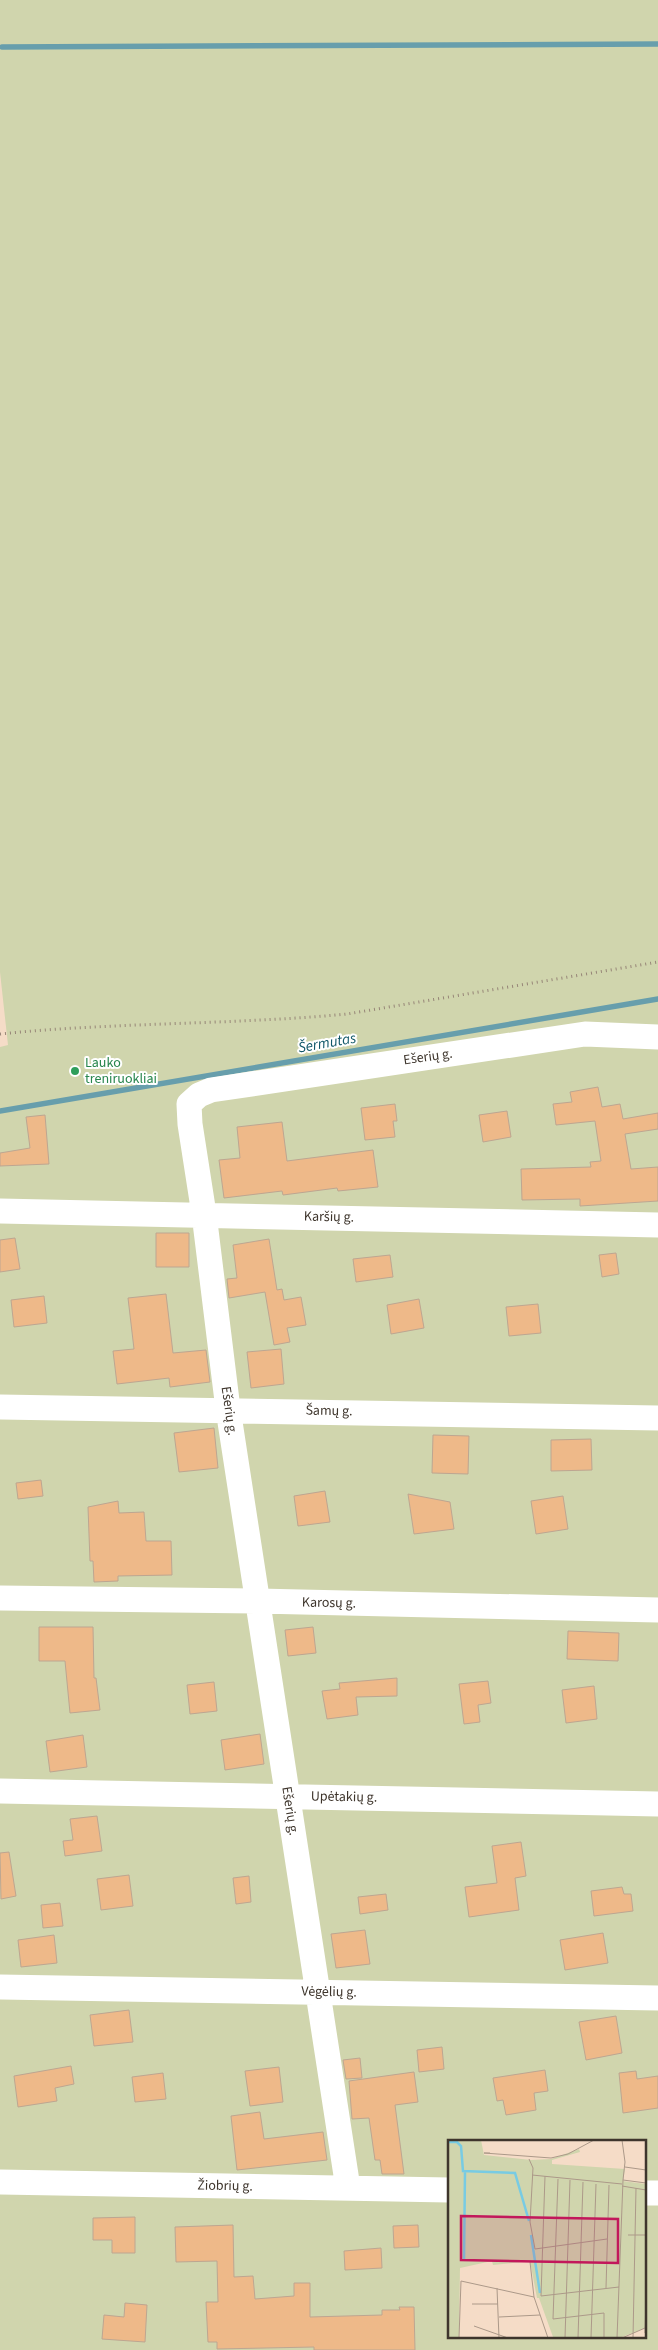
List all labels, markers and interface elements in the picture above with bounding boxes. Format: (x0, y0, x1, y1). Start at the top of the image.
water label: Šermutas (296, 1028, 358, 1058)
street label: Ešerių g. (402, 1044, 454, 1070)
place label: Lauko treniruokliai (85, 1053, 157, 1089)
marker: Lauko treniruokliai (69, 1065, 81, 1077)
street label: Karšių g. (304, 1207, 354, 1227)
street label: Ešerių g. (216, 1385, 242, 1437)
street label: Šamų g. (305, 1401, 353, 1421)
street label: Karosų g. (302, 1593, 356, 1613)
street label: Ešerių g. (276, 1785, 304, 1837)
street label: Upėtakių g. (311, 1786, 377, 1808)
street label: Vėgėlių g. (301, 1982, 357, 2002)
inset map (448, 2140, 646, 2338)
street label: Žiobrių g. (197, 2176, 253, 2196)

